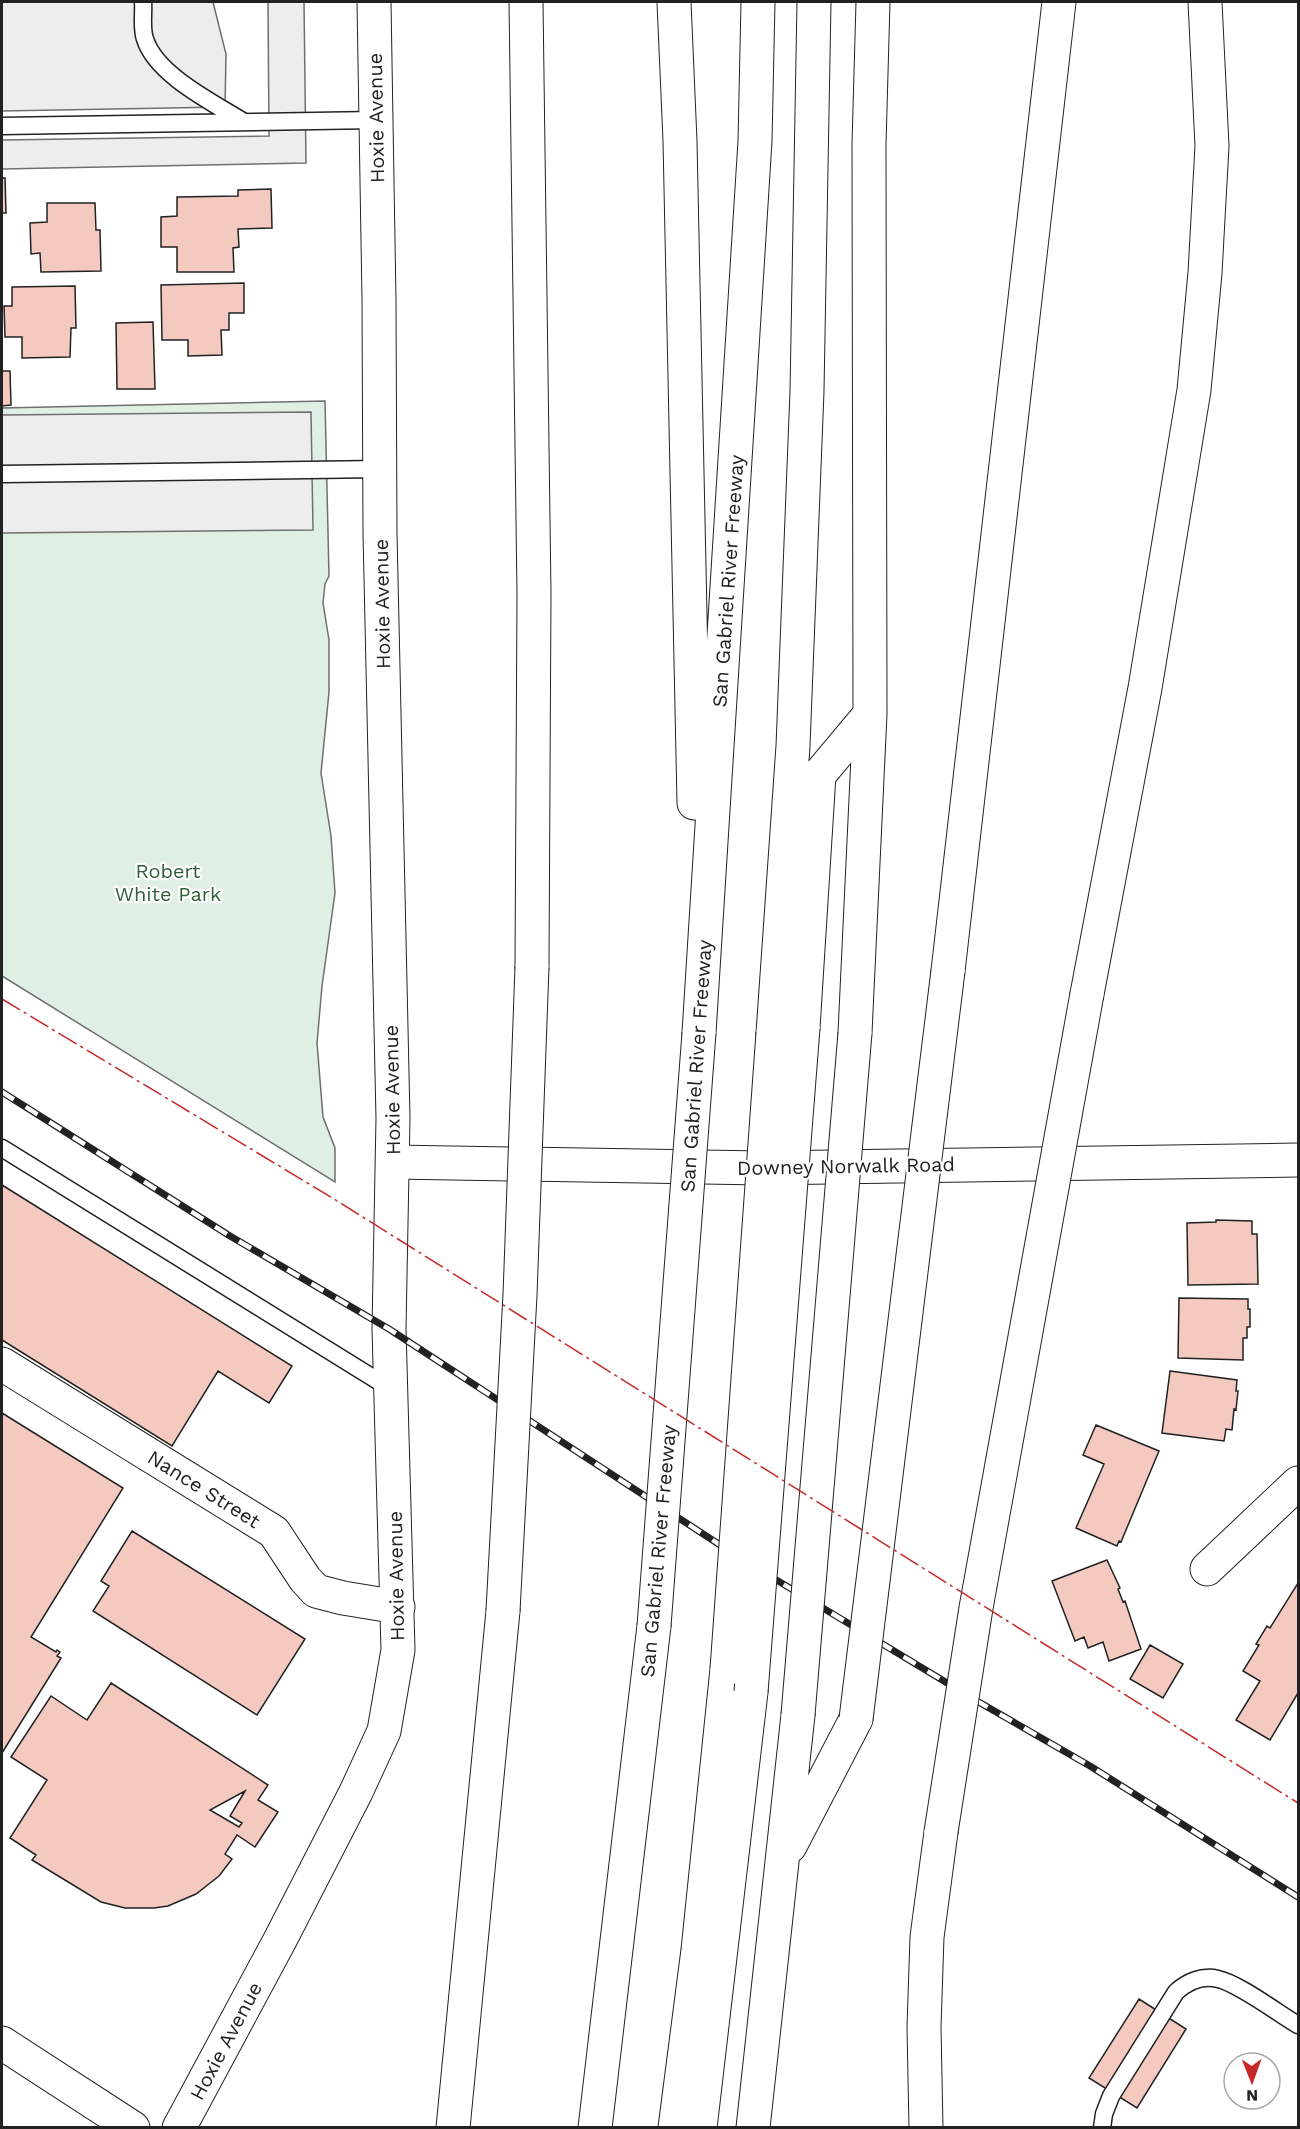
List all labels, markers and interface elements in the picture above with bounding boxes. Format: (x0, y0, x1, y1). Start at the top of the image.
street label: Hoxie Avenue (363, 53, 389, 183)
street label: San Gabriel River Freeway (707, 453, 749, 708)
street label: Hoxie Avenue (369, 539, 395, 669)
park label: Robert White Park (115, 859, 221, 906)
street label: San Gabriel River Freeway (675, 938, 717, 1193)
street label: Hoxie Avenue (379, 1025, 405, 1155)
street label: Downey Norwalk Road (737, 1152, 955, 1180)
street label: San Gabriel River Freeway (635, 1423, 681, 1678)
street label: Nance Street (143, 1445, 265, 1533)
street label: Hoxie Avenue (383, 1511, 409, 1641)
street label: Hoxie Avenue (185, 1978, 267, 2104)
north arrow (1222, 2051, 1282, 2111)
text: N (1246, 2086, 1258, 2105)

